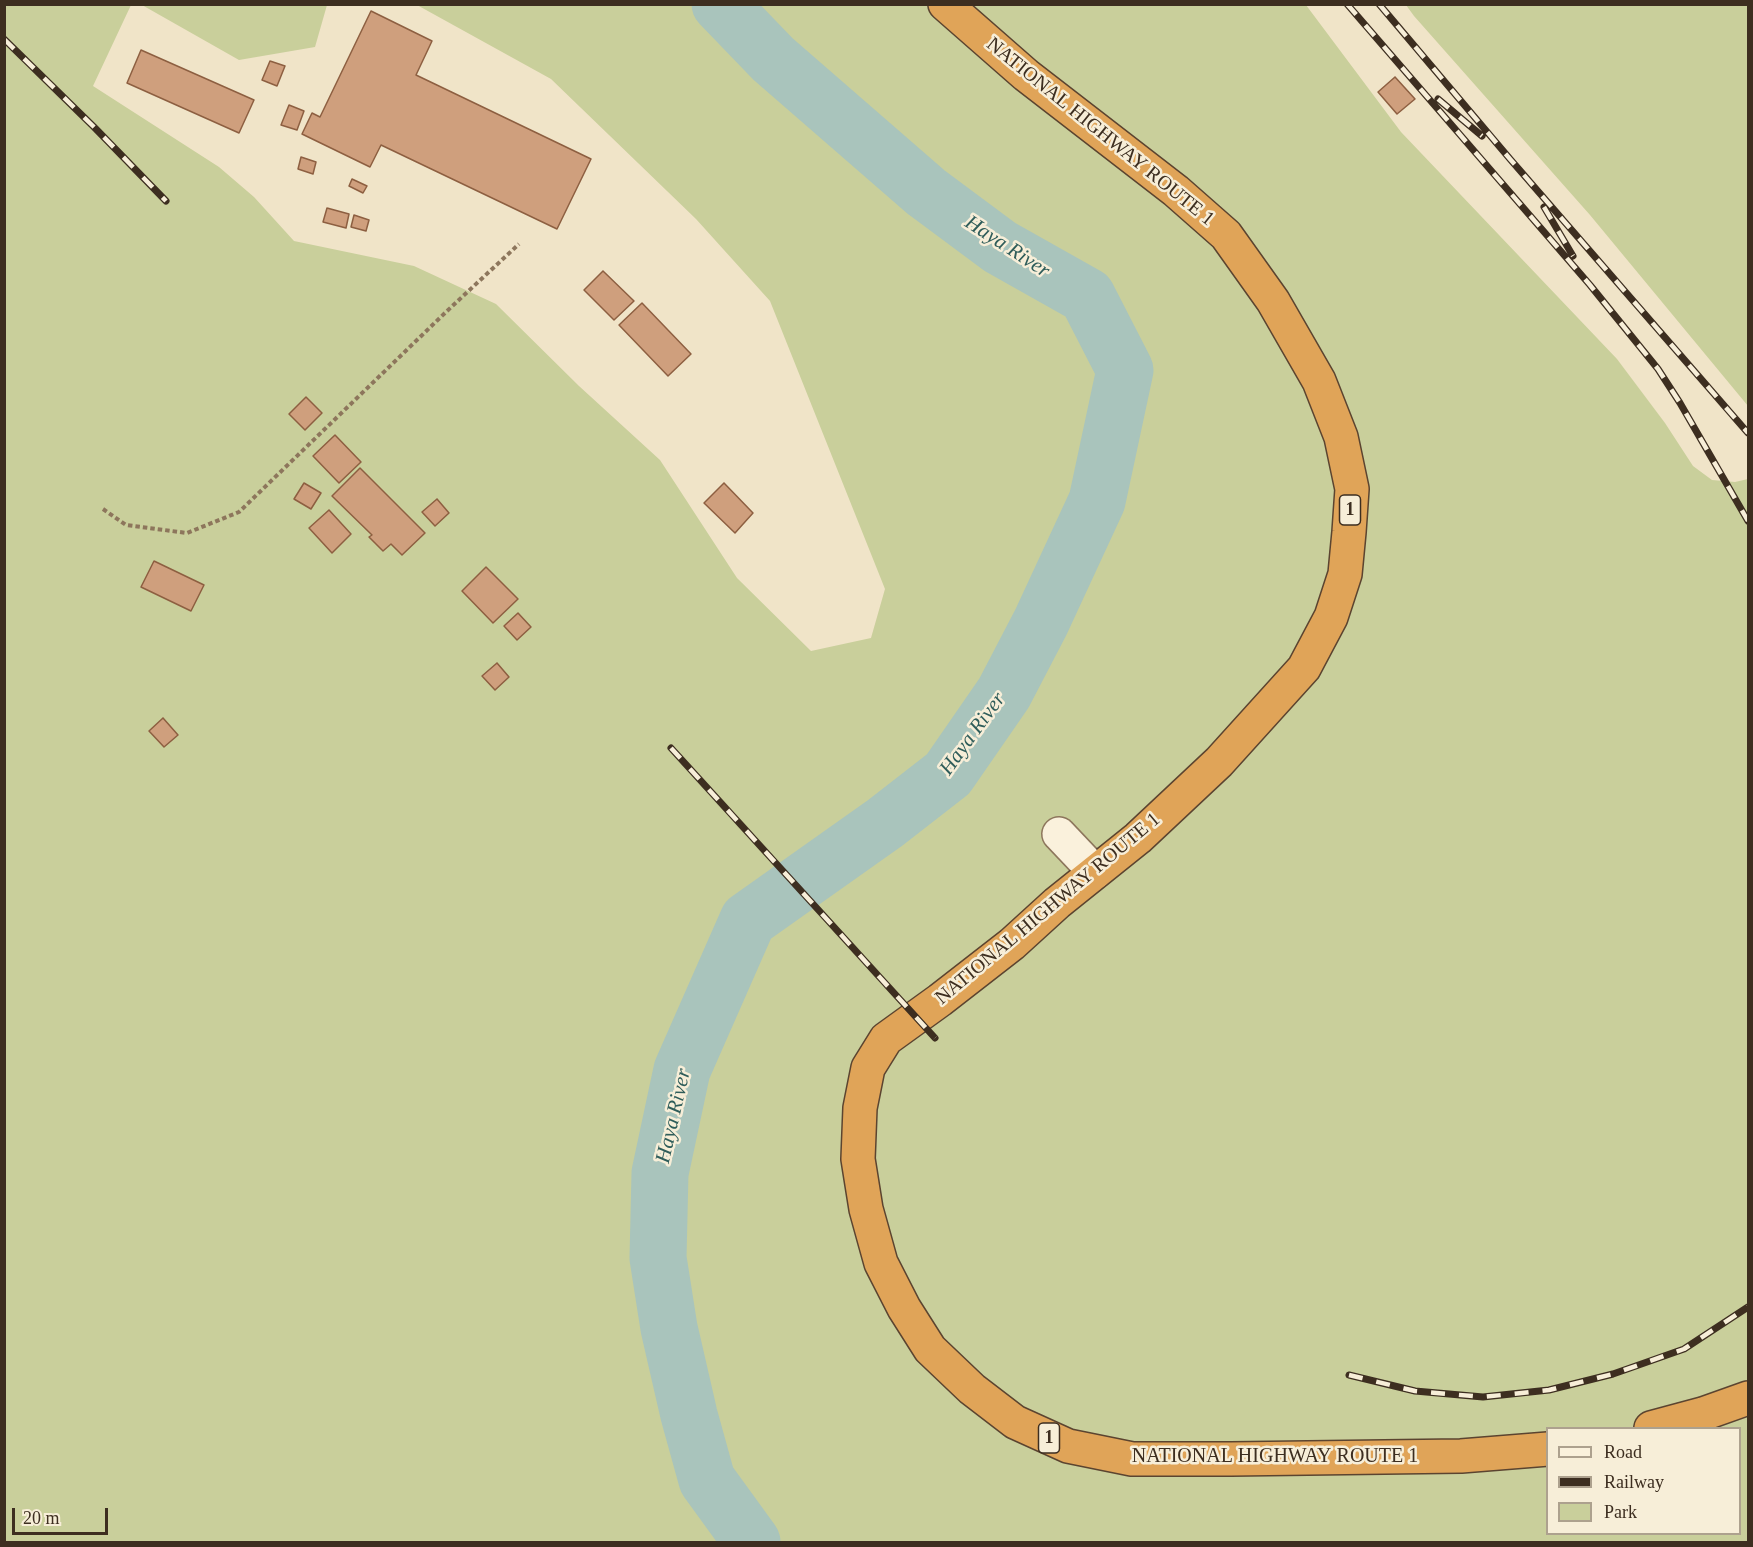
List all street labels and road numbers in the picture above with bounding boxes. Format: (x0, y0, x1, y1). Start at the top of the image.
street label: NATIONAL HIGHWAY ROUTE 1 (981, 33, 1219, 231)
road number: 1 (1340, 495, 1360, 525)
street label: NATIONAL HIGHWAY ROUTE 1 (931, 808, 1165, 1010)
road number: 1 (1038, 1423, 1060, 1453)
street label: NATIONAL HIGHWAY ROUTE 1 (1132, 1445, 1418, 1469)

